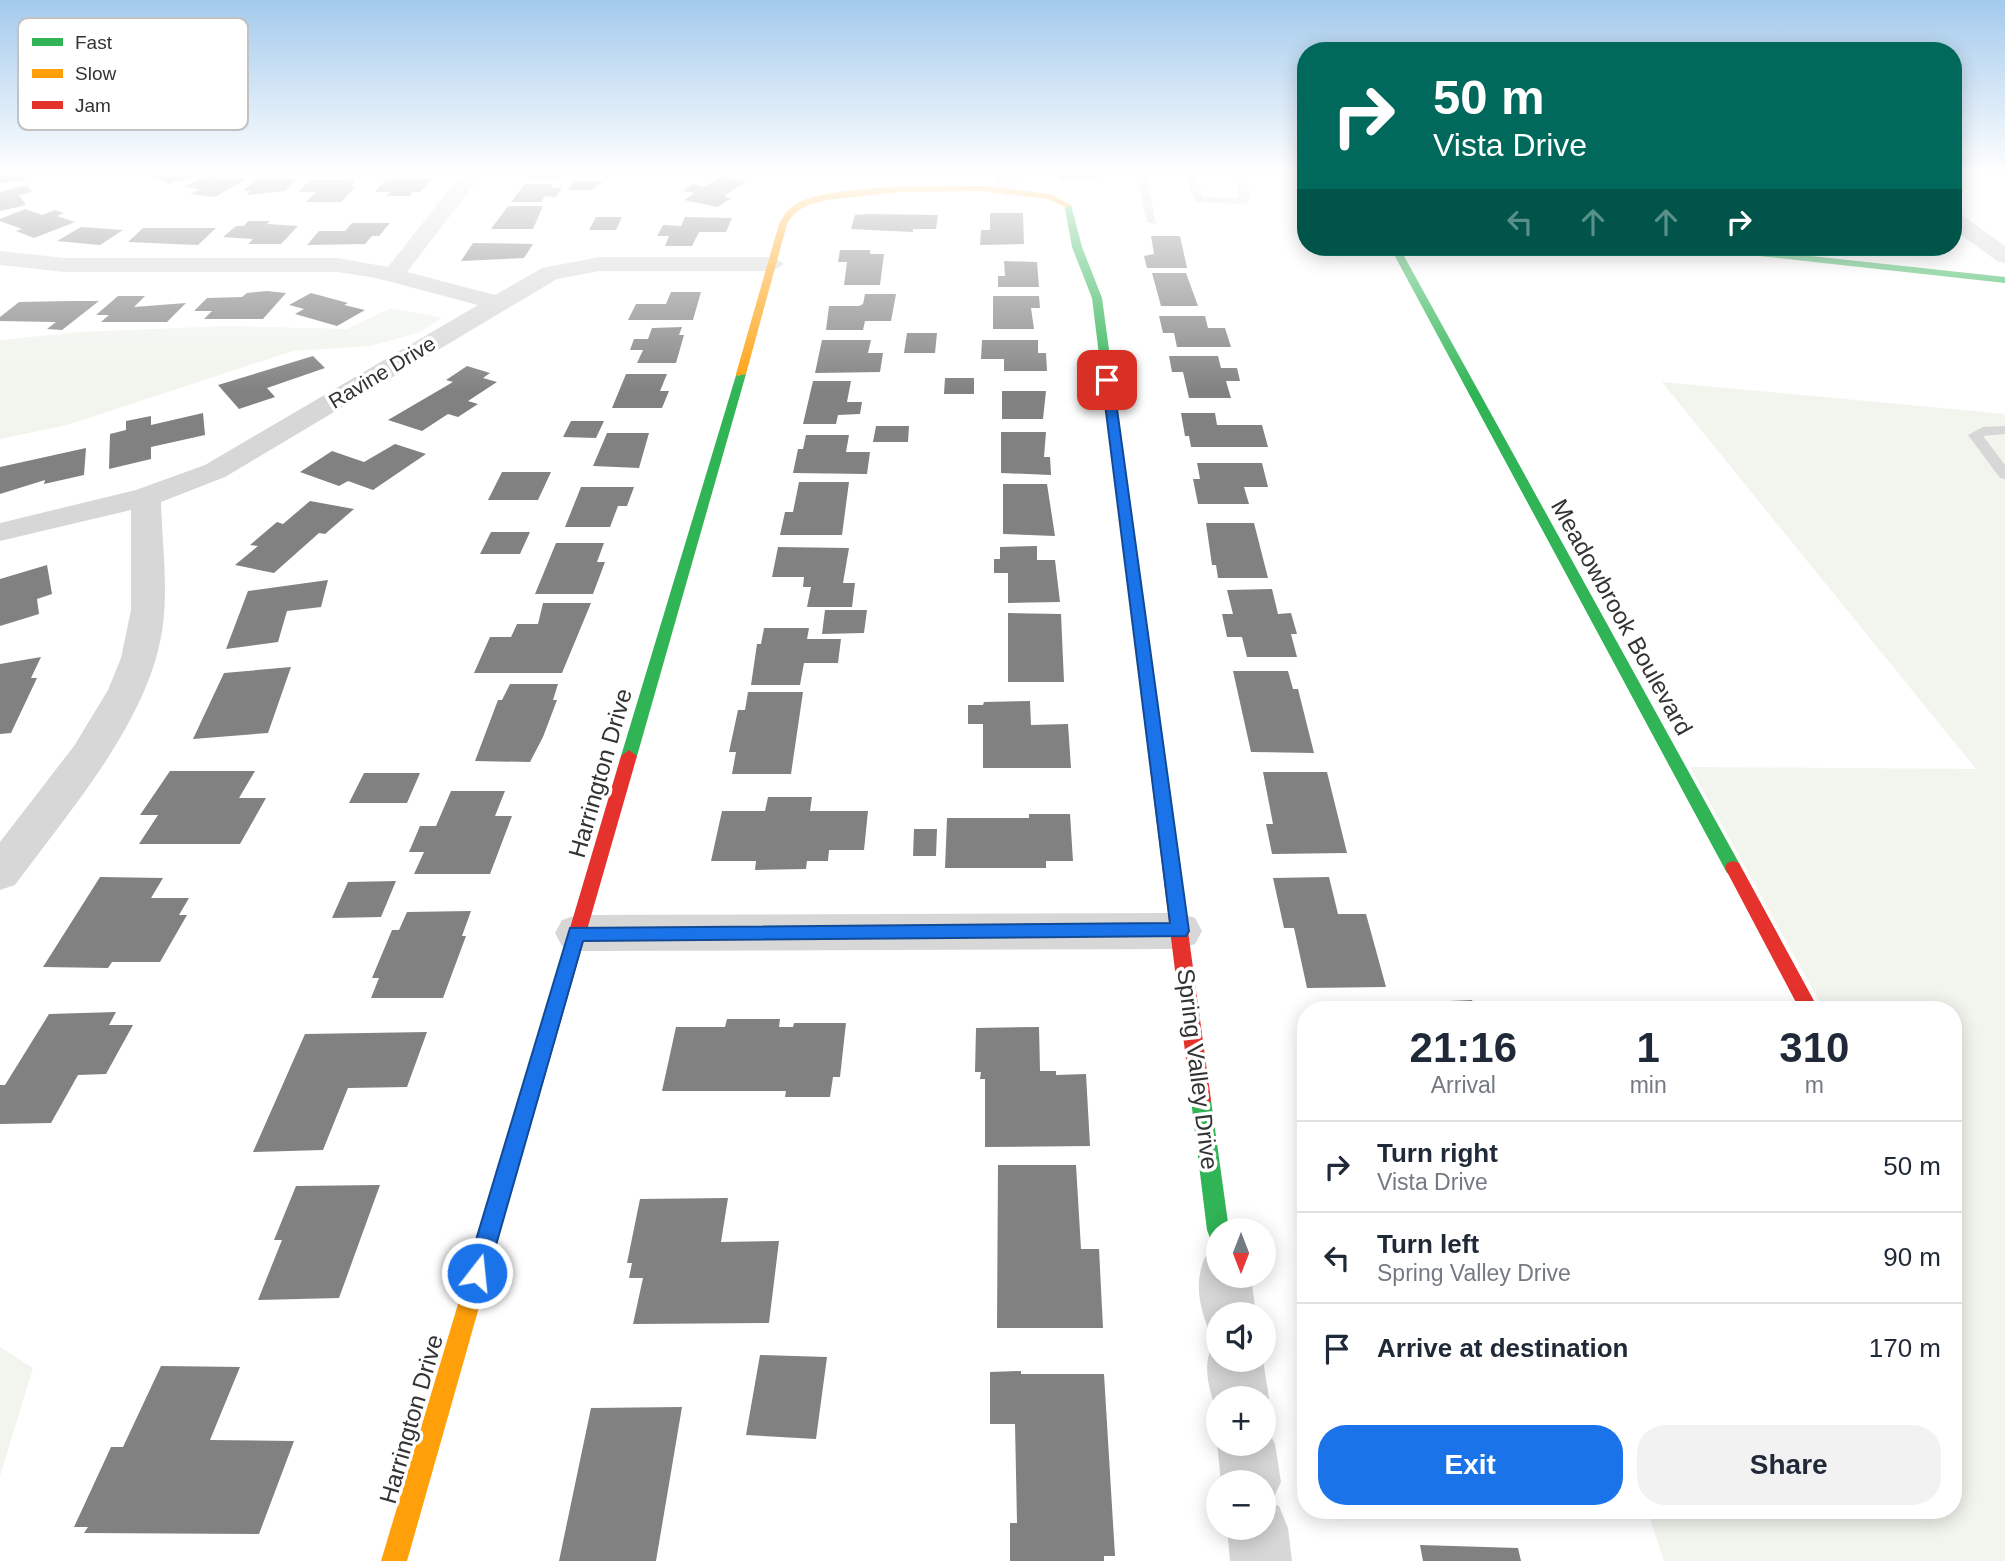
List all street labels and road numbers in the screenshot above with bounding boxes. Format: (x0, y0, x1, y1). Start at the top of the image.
street label: Ravine Drive (325, 331, 439, 413)
street label: Meadowbrook Boulevard (1546, 494, 1698, 740)
street label: Harrington Drive (563, 685, 637, 861)
street label: Spring Valley Drive (1172, 967, 1224, 1171)
street label: Harrington Drive (374, 1331, 448, 1507)

